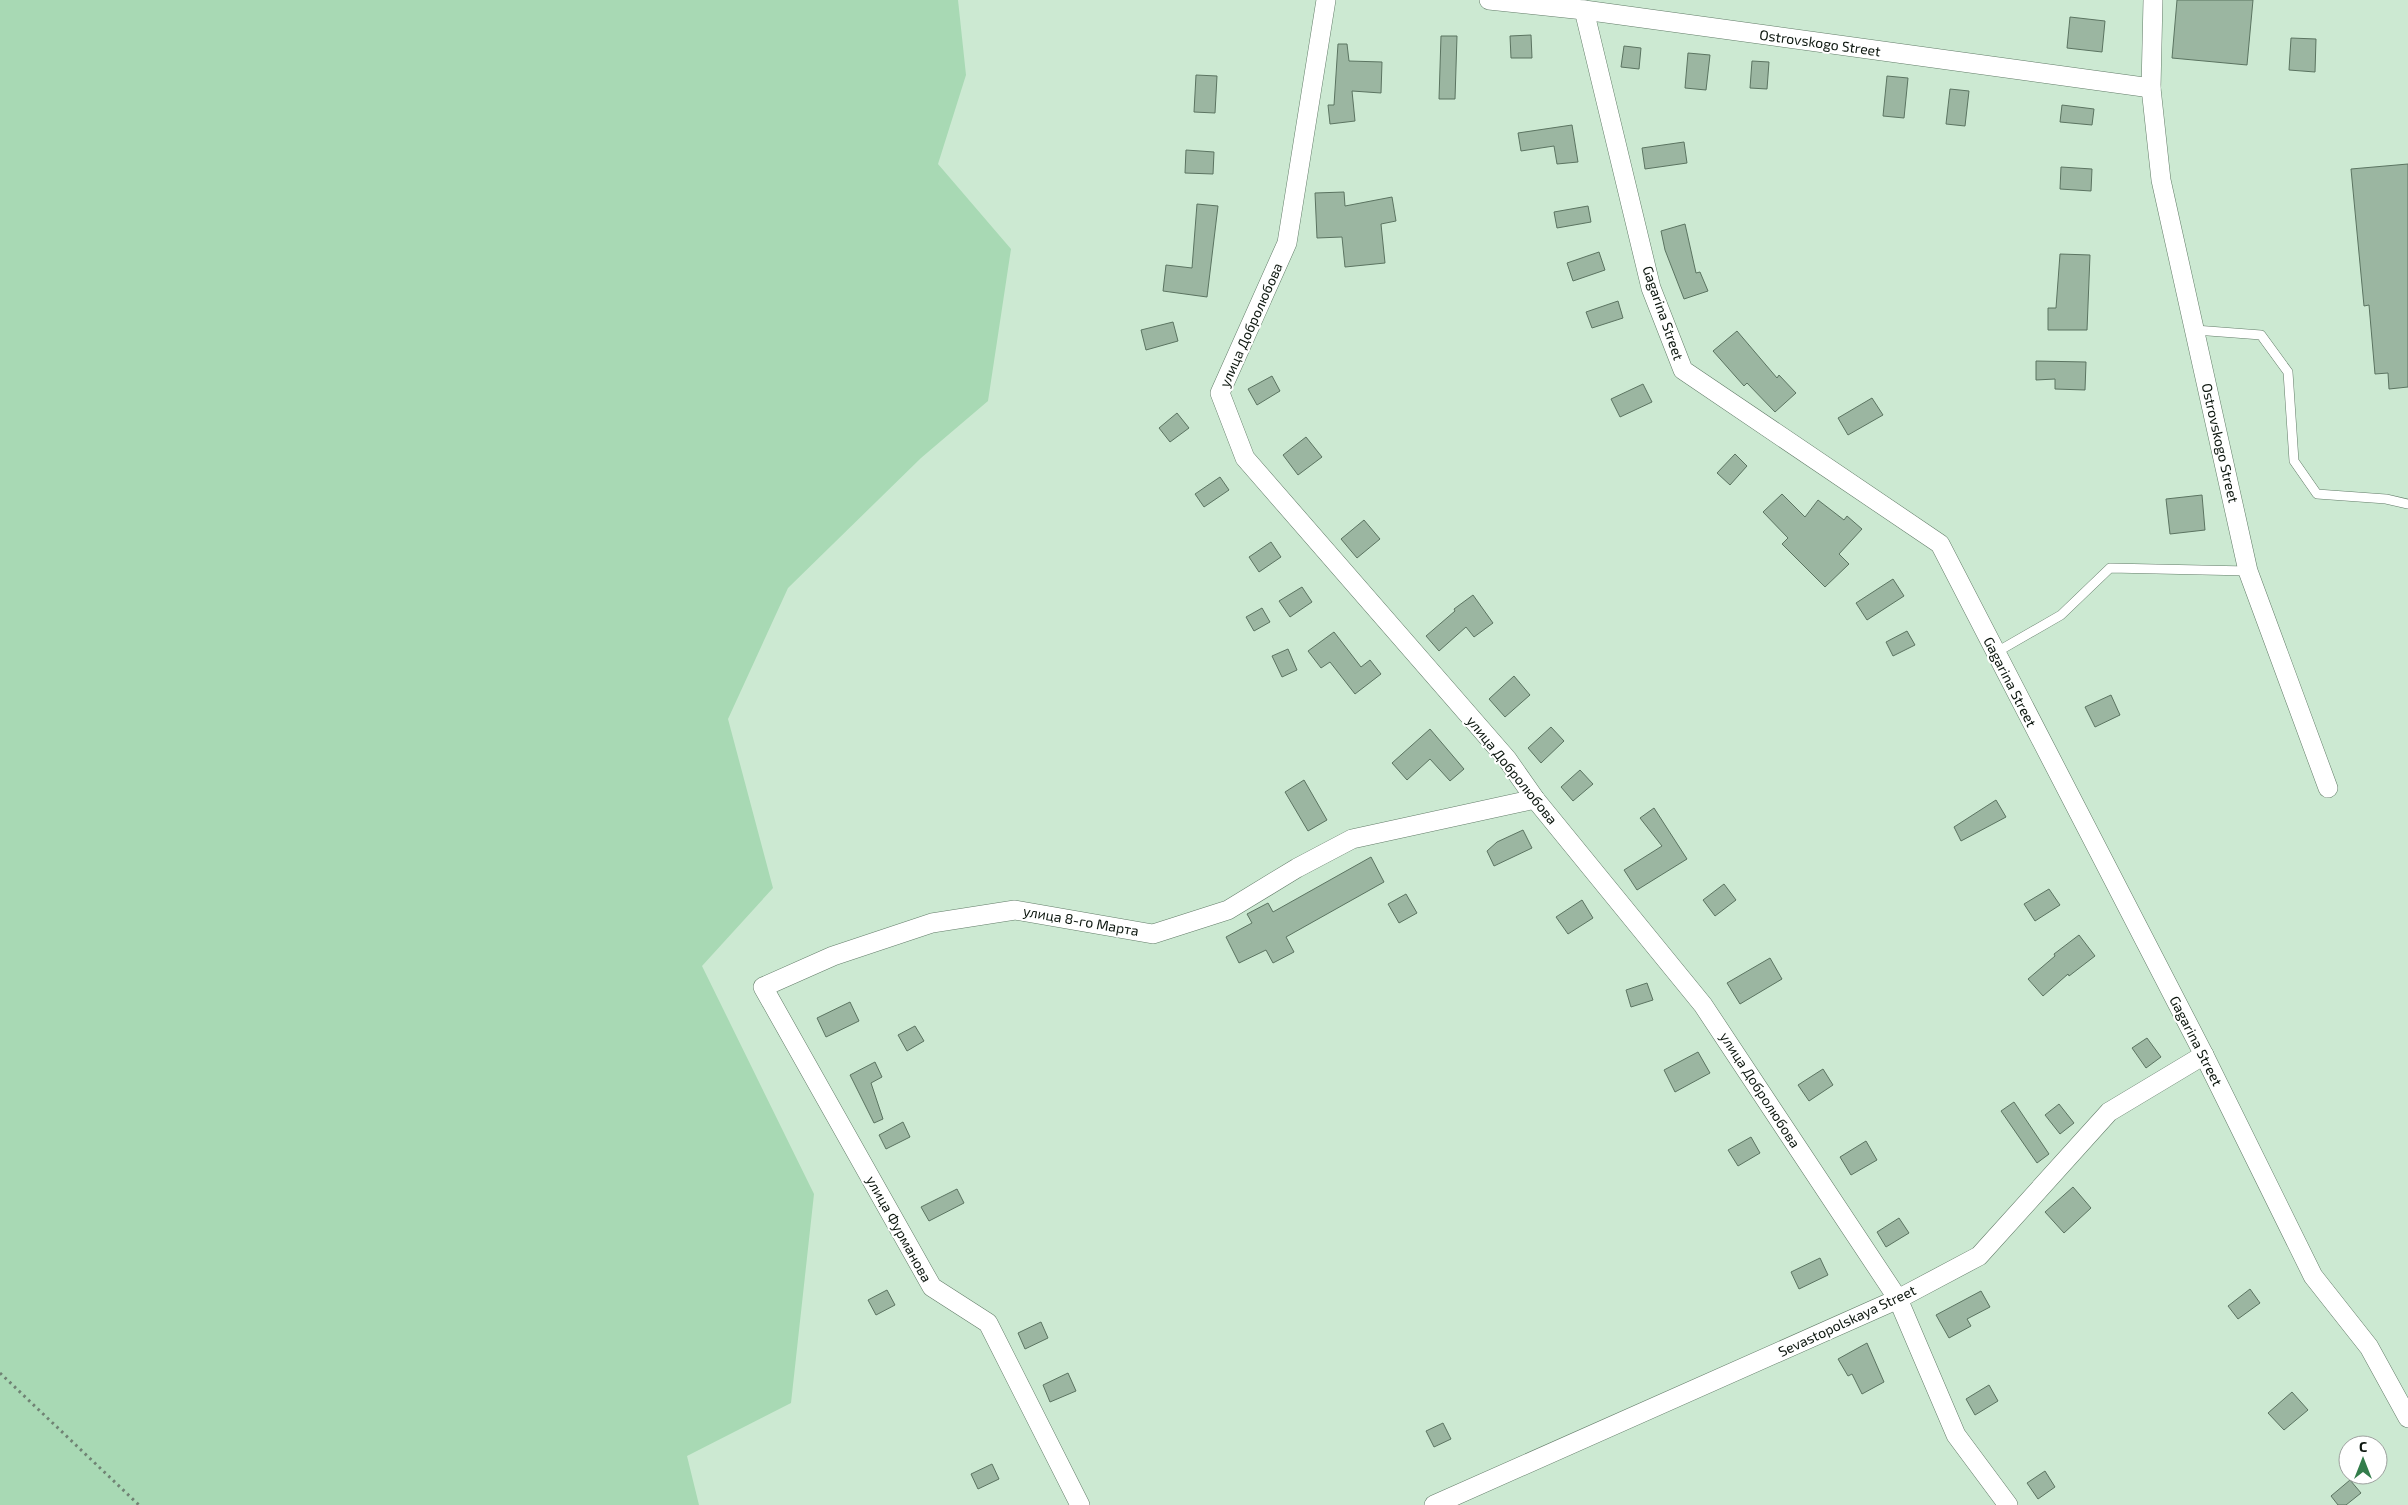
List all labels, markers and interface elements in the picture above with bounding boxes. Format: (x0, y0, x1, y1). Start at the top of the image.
street label: Ostrovskogo Street (1758, 26, 1882, 59)
street label: улица Добролюбова (1215, 260, 1286, 390)
street label: Gagarina Street (1639, 263, 1688, 362)
street label: Ostrovskogo Street (2198, 381, 2243, 504)
street label: Gagarina Street (1980, 634, 2040, 730)
street label: улица Добролюбова (1463, 712, 1561, 827)
street label: улица 8-го Марта (1022, 902, 1140, 939)
street label: Gagarina Street (2166, 993, 2226, 1089)
street label: улица Добролюбова (1717, 1029, 1804, 1151)
street label: улица Фурманова (863, 1173, 936, 1285)
street label: Sevastopolskaya Street (1775, 1281, 1918, 1360)
north arrow (2338, 1435, 2388, 1485)
text: С (2359, 1438, 2367, 1455)

